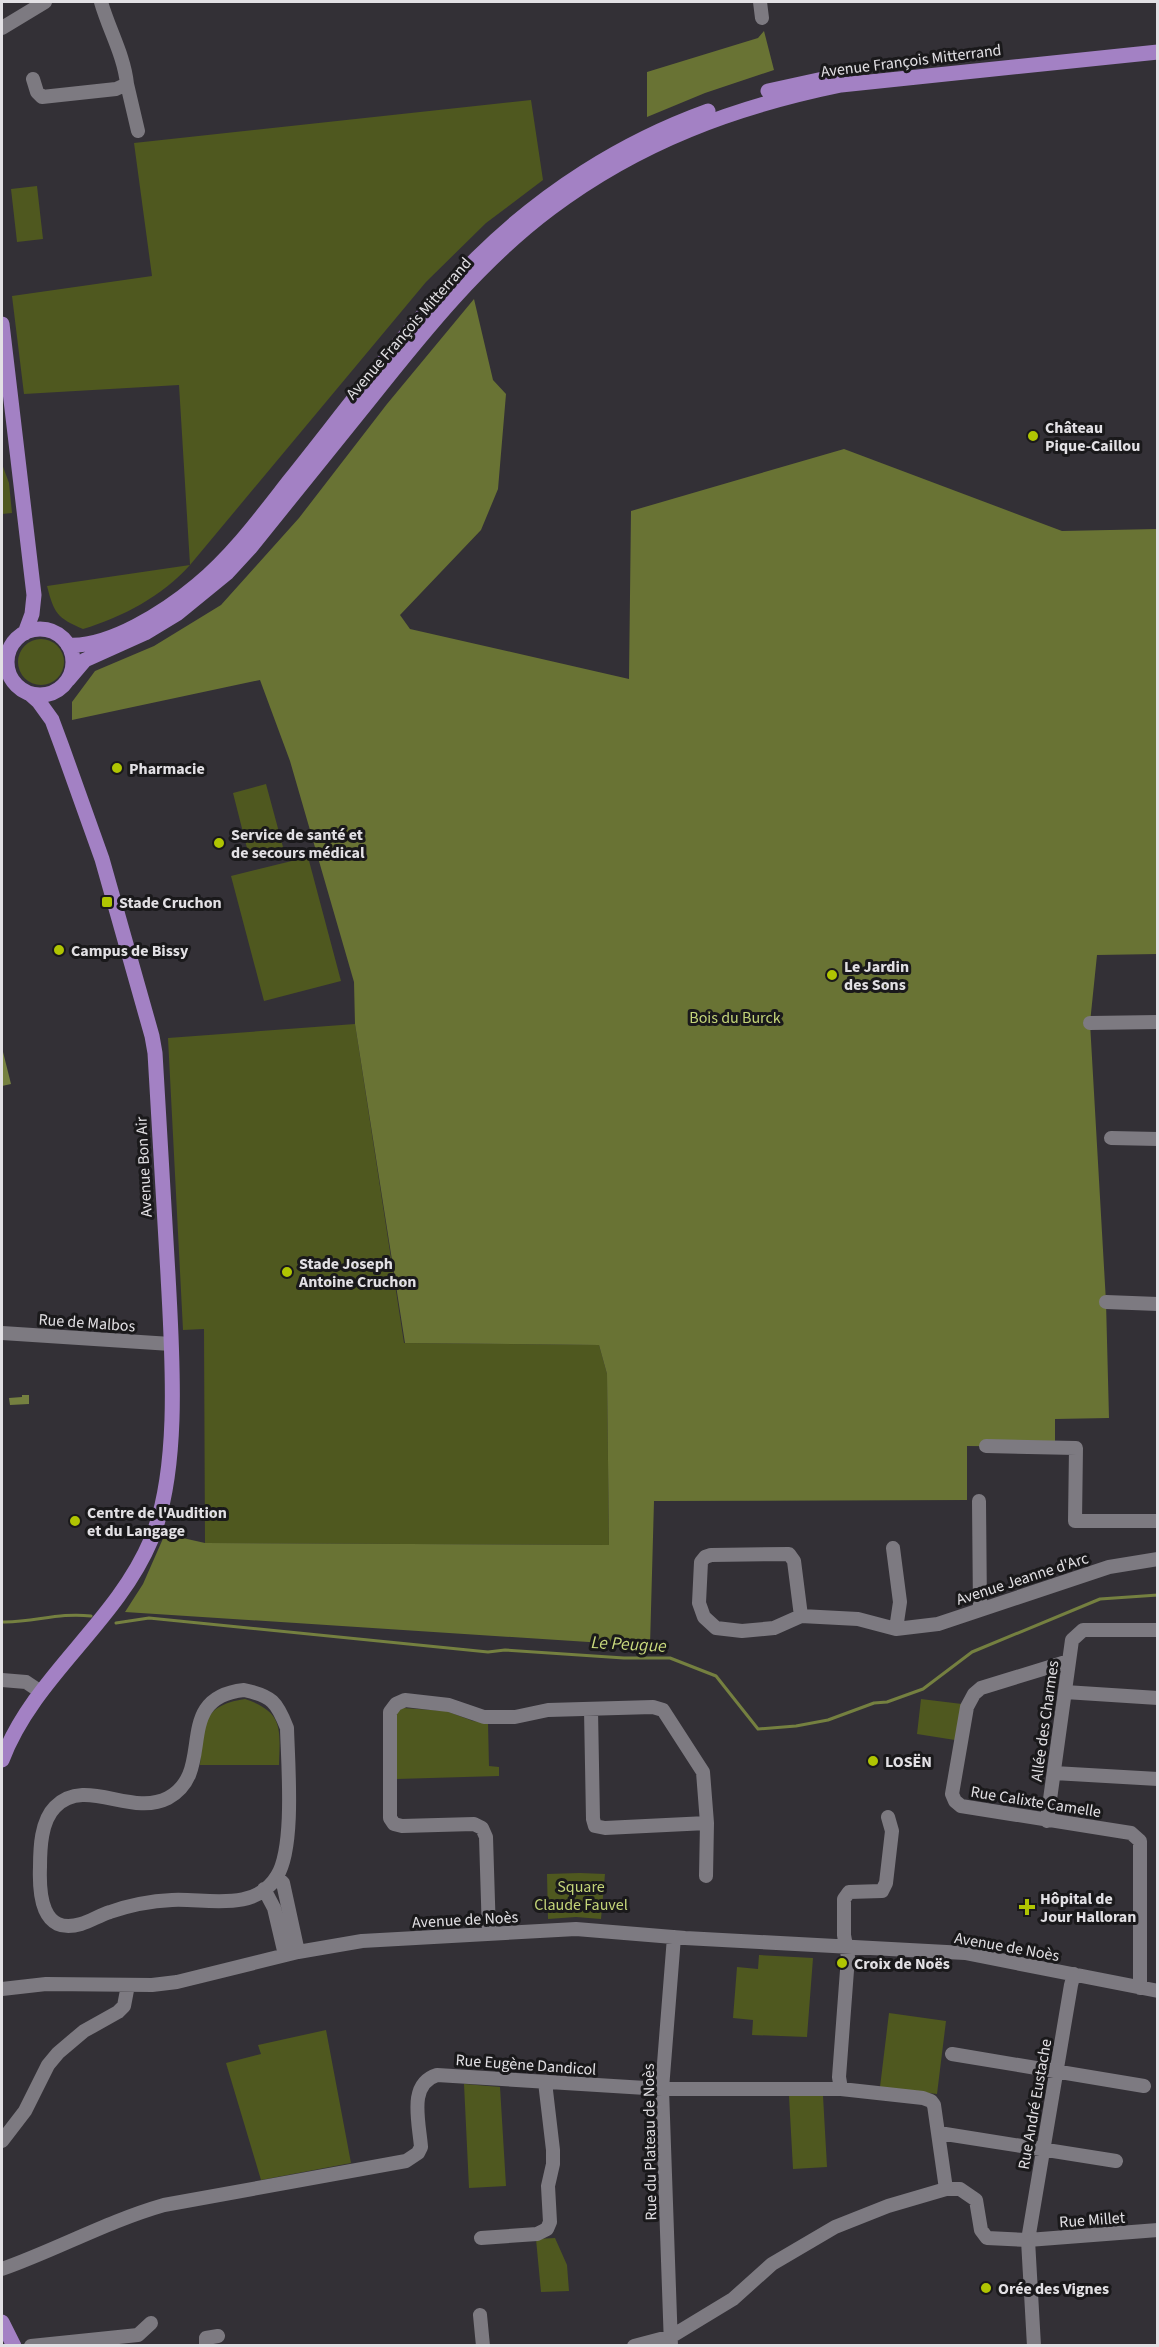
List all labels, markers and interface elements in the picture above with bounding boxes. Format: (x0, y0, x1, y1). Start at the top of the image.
street label: Avenue François Mitterrand (820, 39, 1003, 83)
street label: Avenue François Mitterrand (341, 253, 477, 404)
place label: Château Pique-Caillou (1045, 417, 1140, 457)
marker: Château Pique-Caillou (1026, 429, 1040, 443)
place label: Pharmacie (129, 758, 205, 780)
marker: Pharmacie (110, 761, 124, 775)
place label: Service de santé et de secours médical (231, 824, 365, 864)
marker: Service de santé et de secours médical (212, 836, 226, 850)
place label: Stade Cruchon (119, 892, 222, 914)
marker: Stade Cruchon (100, 895, 114, 909)
place label: Campus de Bissy (71, 940, 189, 962)
marker: Campus de Bissy (52, 943, 66, 957)
place label: Le Jardin des Sons (844, 956, 909, 996)
marker: Le Jardin des Sons (825, 968, 839, 982)
park label: Bois du Burck (689, 1007, 781, 1029)
street label: Avenue Bon Air (130, 1116, 158, 1218)
place label: Stade Joseph Antoine Cruchon (298, 1253, 417, 1293)
marker: Stade Joseph Antoine Cruchon (280, 1265, 294, 1279)
street label: Rue de Malbos (38, 1309, 136, 1337)
place label: Centre de l'Audition et du Langage (87, 1502, 227, 1542)
marker: Centre de l'Audition et du Langage (68, 1514, 82, 1528)
street label: Avenue Jeanne d'Arc (953, 1547, 1091, 1611)
water label: Le Peugue (591, 1630, 668, 1659)
street label: Allée des Charmes (1026, 1659, 1064, 1783)
place label: LOSËN (885, 1751, 932, 1773)
marker: LOSËN (866, 1754, 880, 1768)
street label: Rue Calixte Camelle (969, 1781, 1103, 1823)
park label: Square Claude Fauvel (534, 1876, 628, 1916)
place label: Hôpital de Jour Halloran (1040, 1888, 1136, 1928)
marker: Hôpital de Jour Halloran (1018, 1898, 1036, 1916)
street label: Avenue de Noès (411, 1906, 519, 1934)
street label: Avenue de Noès (953, 1927, 1061, 1967)
place label: Croix de Noës (854, 1953, 950, 1975)
marker: Croix de Noës (835, 1956, 849, 1970)
street label: Rue André Eustache (1013, 2037, 1057, 2171)
street label: Rue Eugène Dandicol (455, 2049, 597, 2081)
street label: Rue du Plateau de Noès (638, 2063, 662, 2221)
street label: Rue Millet (1058, 2207, 1126, 2233)
place label: Orée des Vignes (998, 2278, 1109, 2300)
marker: Orée des Vignes (979, 2281, 993, 2295)

